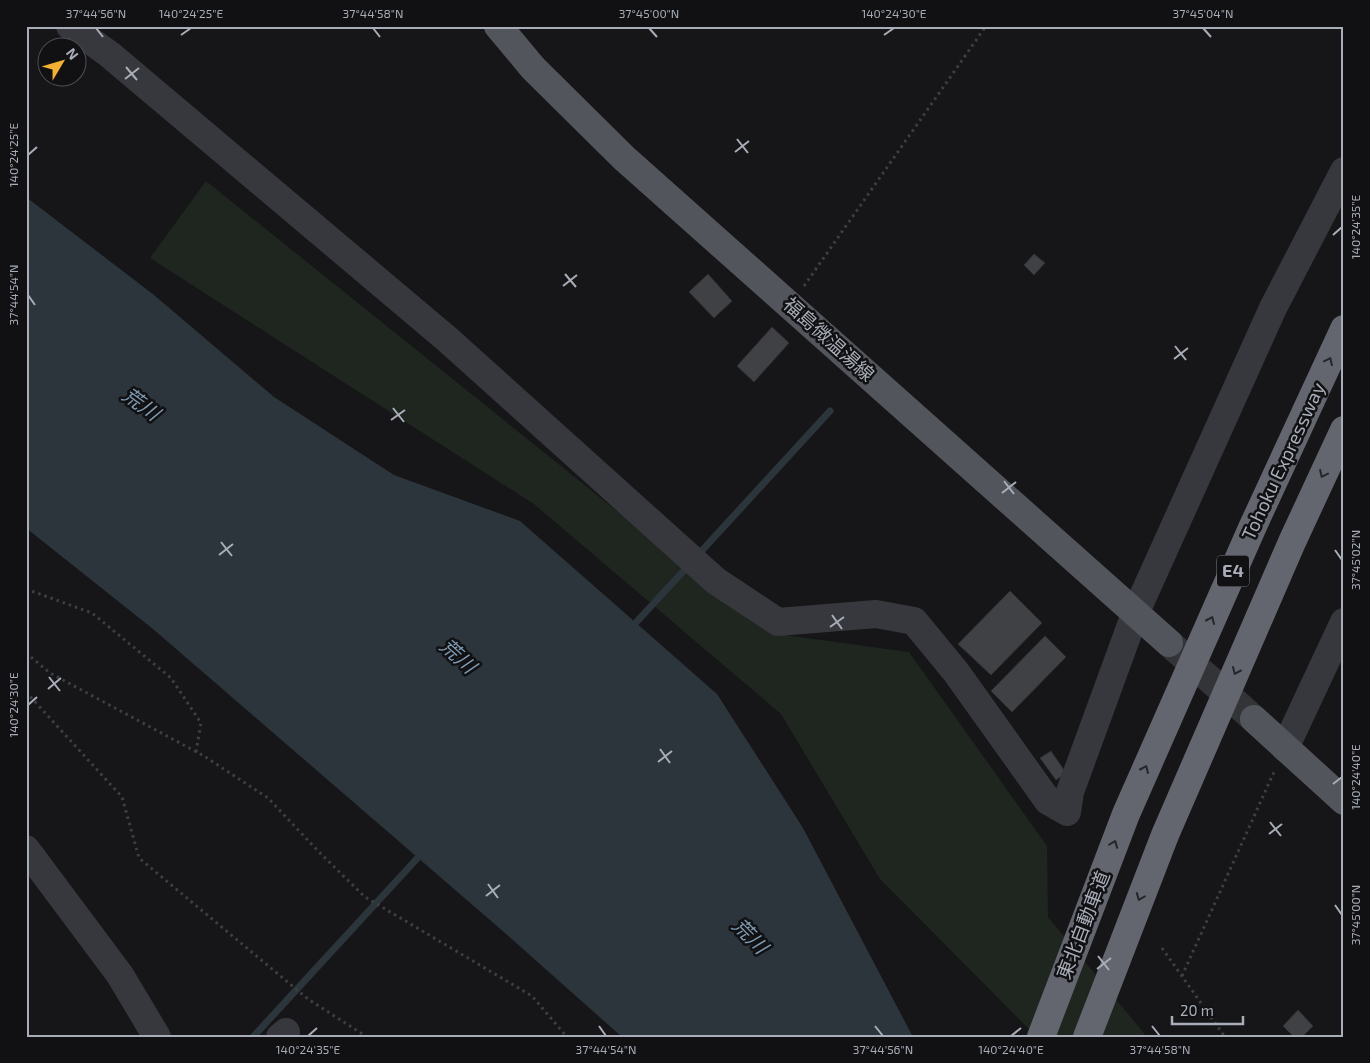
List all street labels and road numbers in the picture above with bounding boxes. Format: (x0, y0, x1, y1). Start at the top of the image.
street label: 福島微温湯線 (779, 292, 879, 385)
street label: Tohoku Expressway (1236, 378, 1329, 543)
road number: E4 (1217, 556, 1249, 586)
street label: 東北自動車道 (1051, 867, 1114, 982)

